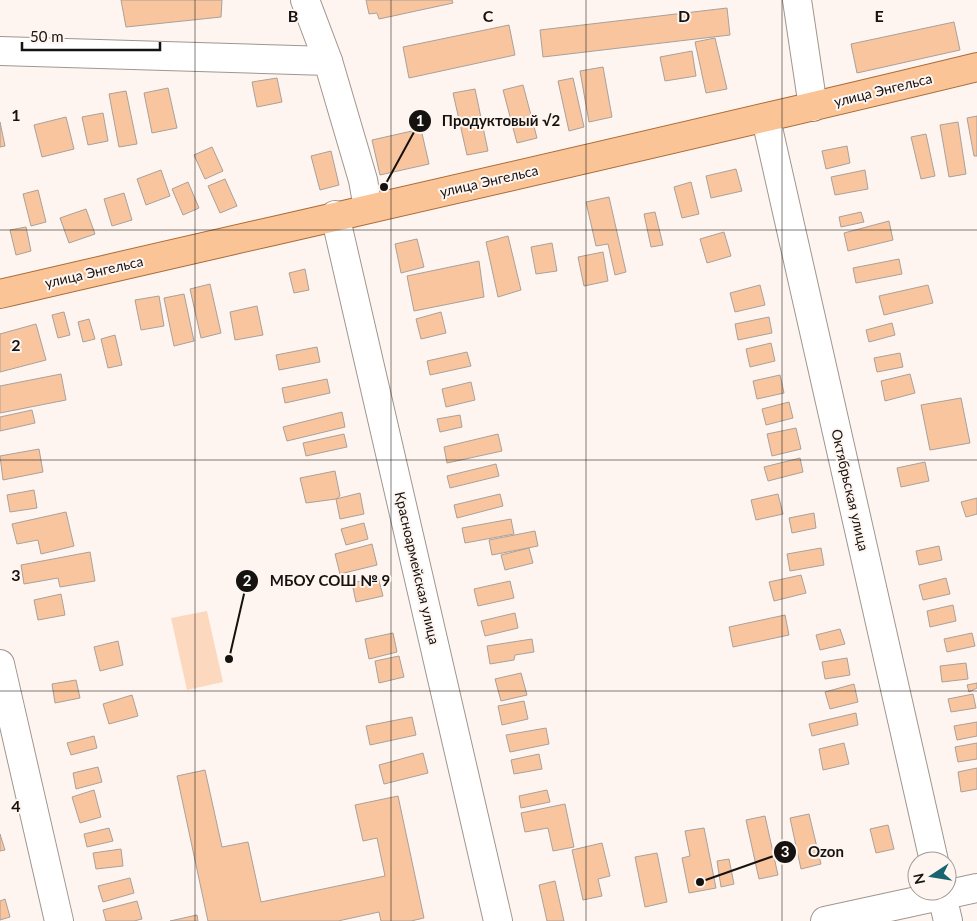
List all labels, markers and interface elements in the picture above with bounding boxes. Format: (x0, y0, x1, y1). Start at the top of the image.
text: B (288, 6, 298, 25)
text: C (483, 6, 494, 25)
text: D (678, 6, 690, 25)
text: E (874, 6, 884, 25)
scale bar (22, 20, 160, 52)
text: 50 m (30, 27, 64, 45)
street label: улица Энгельса (832, 69, 934, 110)
text: 1 (11, 105, 21, 124)
callout: Продуктовый √2 (407, 106, 570, 136)
text: 1 (416, 111, 424, 129)
text: Продуктовый √2 (442, 111, 560, 129)
street label: улица Энгельса (438, 161, 540, 200)
street label: улица Энгельса (43, 252, 145, 291)
text: 2 (11, 335, 21, 354)
street label: Октябрьская улица (828, 427, 873, 552)
street label: Красноармейская улица (392, 490, 443, 646)
text: 3 (11, 565, 21, 584)
callout: МБОУ СОШ № 9 (235, 566, 400, 596)
text: 2 (243, 571, 252, 589)
text: МБОУ СОШ № 9 (270, 571, 390, 589)
text: 4 (11, 796, 21, 815)
callout: Ozon (773, 837, 854, 867)
text: 3 (781, 842, 789, 860)
text: Ozon (808, 842, 844, 860)
north arrow (907, 851, 957, 901)
text: N (909, 872, 928, 886)

